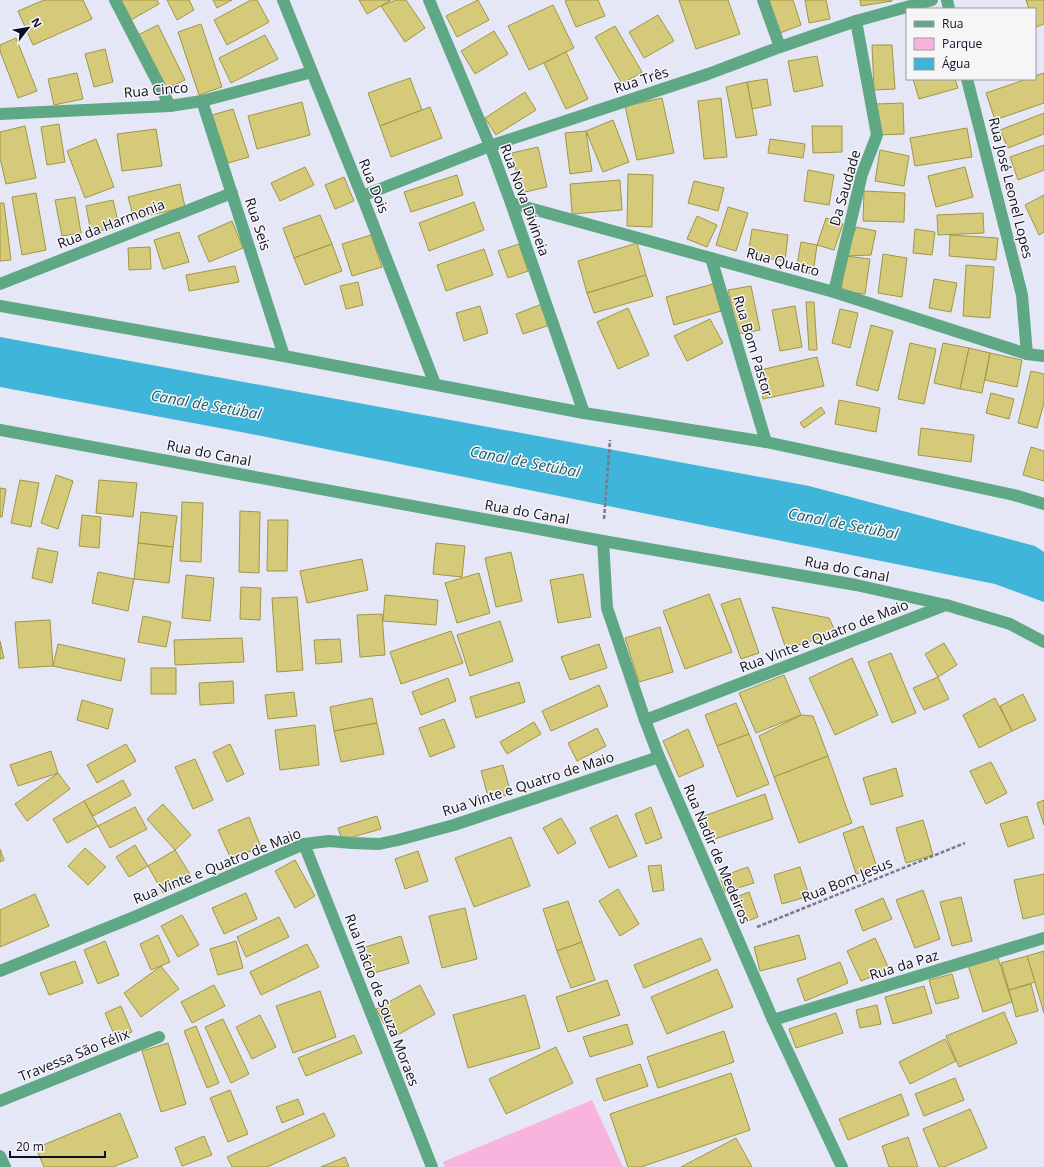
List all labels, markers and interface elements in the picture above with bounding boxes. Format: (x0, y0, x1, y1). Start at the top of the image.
north arrow (8, 8, 48, 48)
legend (906, 8, 1036, 80)
text: N (28, 15, 46, 30)
text: Rua (942, 15, 963, 32)
text: Parque (942, 35, 982, 52)
text: Água (942, 55, 970, 72)
street label: Rua Três (611, 62, 671, 97)
street label: Rua Cinco (123, 77, 189, 102)
street label: Rua José Leonel Lopes (985, 115, 1038, 261)
street label: Rua Nova Divineia (496, 141, 555, 259)
street label: Da Saudade (825, 147, 864, 228)
street label: Rua Dois (355, 156, 394, 216)
street label: Rua da Harmonia (54, 194, 167, 253)
street label: Rua Seis (241, 195, 276, 253)
street label: Rua Quatro (744, 243, 822, 280)
street label: Rua Bom Pastor (729, 293, 778, 399)
water label: Canal de Setúbal (149, 384, 264, 424)
street label: Rua do Canal (165, 435, 253, 470)
water label: Canal de Setúbal (468, 441, 583, 482)
street label: Rua do Canal (483, 495, 571, 528)
water label: Canal de Setúbal (786, 503, 901, 544)
street label: Rua do Canal (803, 551, 891, 586)
street label: Rua Vinte e Quatro de Maio (737, 594, 911, 677)
street label: Rua Vinte e Quatro de Maio (440, 747, 616, 820)
street label: Rua Nadir de Medeiros (679, 781, 756, 927)
street label: Rua Vinte e Quatro de Maio (130, 823, 304, 908)
street label: Rua Bom Jesus (799, 853, 895, 906)
street label: Rua Inácio de Souza Moraes (341, 911, 424, 1089)
street label: Rua da Paz (867, 945, 941, 984)
street label: Travessa São Félix (16, 1023, 133, 1085)
scale bar (10, 1133, 105, 1159)
text: 20 m (16, 1138, 44, 1155)

